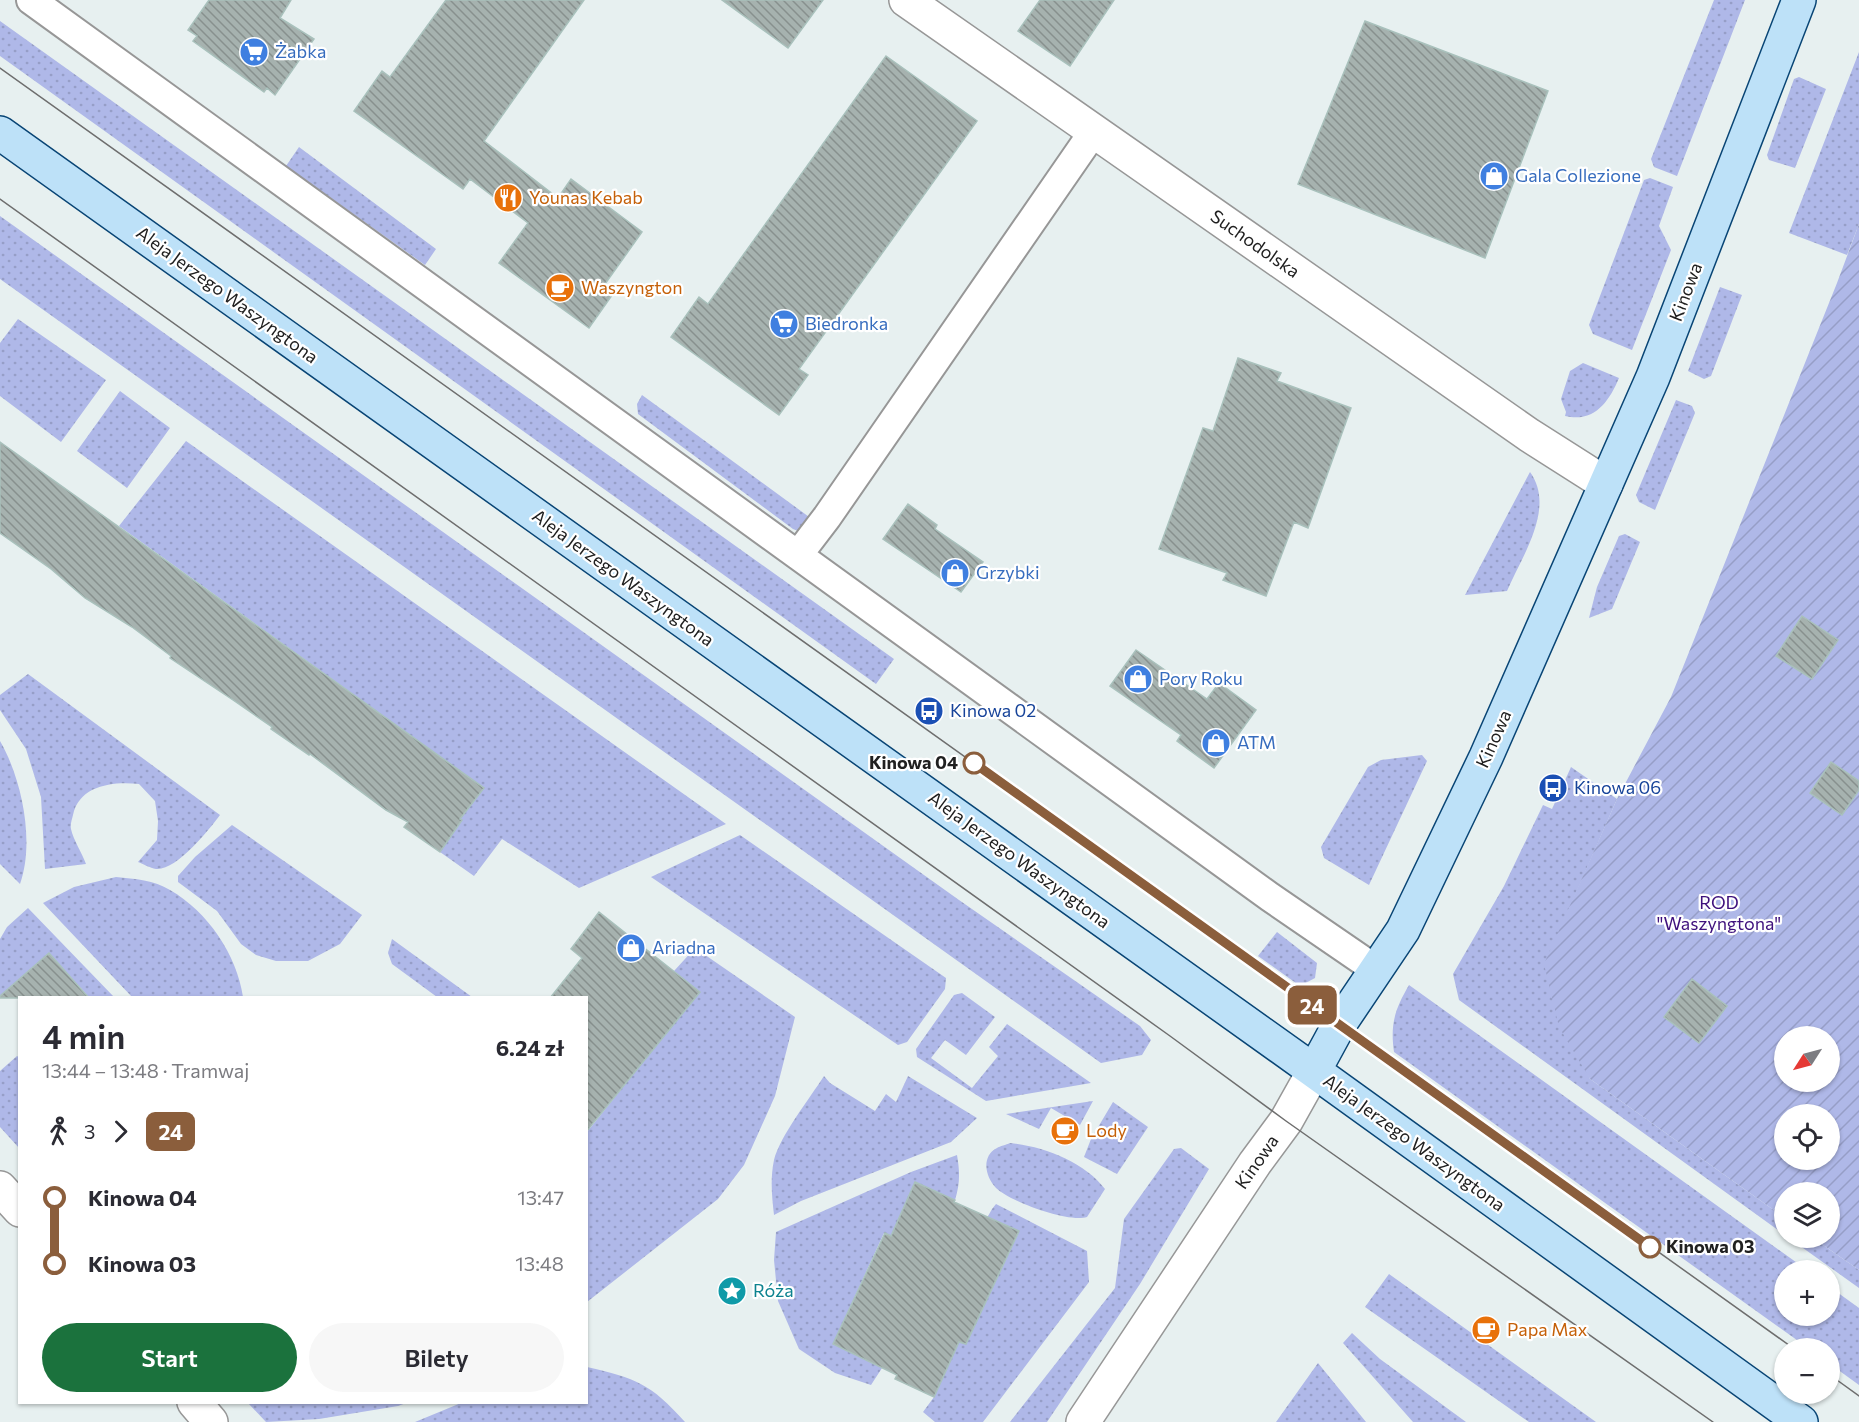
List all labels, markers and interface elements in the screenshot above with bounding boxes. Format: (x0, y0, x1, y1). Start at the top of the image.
supermarket icon: Żabka (238, 36, 270, 68)
place label: Żabka (275, 40, 326, 62)
shop icon: Gala Collezione (1478, 160, 1510, 192)
place label: Gala Collezione (1515, 164, 1641, 186)
restaurant icon: Younas Kebab (492, 182, 524, 214)
place label: Younas Kebab (529, 186, 643, 208)
street label: Suchodolska (1207, 204, 1304, 282)
street label: Aleja Jerzego Waszyngtona (132, 221, 323, 367)
street label: Kinowa (1664, 259, 1706, 324)
cafe icon: Waszyngton (544, 272, 576, 304)
place label: Waszyngton (581, 276, 683, 298)
supermarket icon: Biedronka (768, 308, 800, 340)
place label: Biedronka (805, 312, 888, 334)
street label: Aleja Jerzego Waszyngtona (528, 504, 719, 650)
shop icon: Grzybki (939, 557, 971, 589)
place label: Grzybki (976, 561, 1040, 583)
shop icon: Pory Roku (1122, 663, 1154, 695)
place label: Pory Roku (1159, 667, 1243, 689)
bus stop icon: Kinowa 02 (913, 695, 945, 727)
place label: Kinowa 02 (950, 699, 1036, 721)
street label: Kinowa (1471, 706, 1516, 771)
shop icon: ATM (1200, 727, 1232, 759)
place label: ATM (1237, 731, 1276, 753)
place label: Kinowa 04 (869, 751, 958, 773)
marker: Kinowa 04 (963, 752, 985, 774)
bus stop icon: Kinowa 06 (1537, 772, 1569, 804)
place label: Kinowa 06 (1574, 776, 1661, 798)
street label: Aleja Jerzego Waszyngtona (924, 786, 1115, 932)
park label: ROD "Waszyngtona" (1657, 891, 1781, 934)
shop icon: Ariadna (615, 932, 647, 964)
place label: Ariadna (652, 936, 716, 958)
line badge: 24 (1285, 986, 1339, 1024)
text: 24 (1300, 993, 1324, 1018)
text: 4 min (42, 1015, 125, 1056)
north arrow (1774, 1026, 1840, 1092)
map controls (1774, 1026, 1840, 1404)
text: 6.24 zł (496, 1034, 564, 1061)
text: 13:44 – 13:48 · Tramwaj (42, 1058, 249, 1082)
street label: Aleja Jerzego Waszyngtona (1319, 1069, 1510, 1215)
button: locate (1774, 1104, 1840, 1170)
icon: walk (42, 1115, 75, 1148)
icon: forward (104, 1115, 137, 1148)
cafe icon: Lody (1049, 1115, 1081, 1147)
text: 3 (84, 1119, 95, 1143)
text: 24 (158, 1119, 183, 1144)
place label: Lody (1086, 1119, 1127, 1141)
street label: Kinowa (1230, 1130, 1283, 1193)
button: layers (1774, 1182, 1840, 1248)
text: Kinowa 04 (88, 1184, 197, 1211)
text: 13:47 (517, 1185, 564, 1209)
place label: Kinowa 03 (1666, 1235, 1754, 1257)
marker: Kinowa 03 (1639, 1236, 1661, 1258)
text: Kinowa 03 (88, 1250, 196, 1277)
text: 13:48 (515, 1251, 564, 1275)
button: + (1774, 1260, 1840, 1326)
place icon: Róża (716, 1275, 748, 1307)
place label: Róża (753, 1279, 794, 1301)
cafe icon: Papa Max (1470, 1314, 1502, 1346)
place label: Papa Max (1507, 1318, 1588, 1340)
button: Start (42, 1323, 297, 1392)
button: Bilety (309, 1323, 564, 1392)
button: − (1774, 1338, 1840, 1404)

